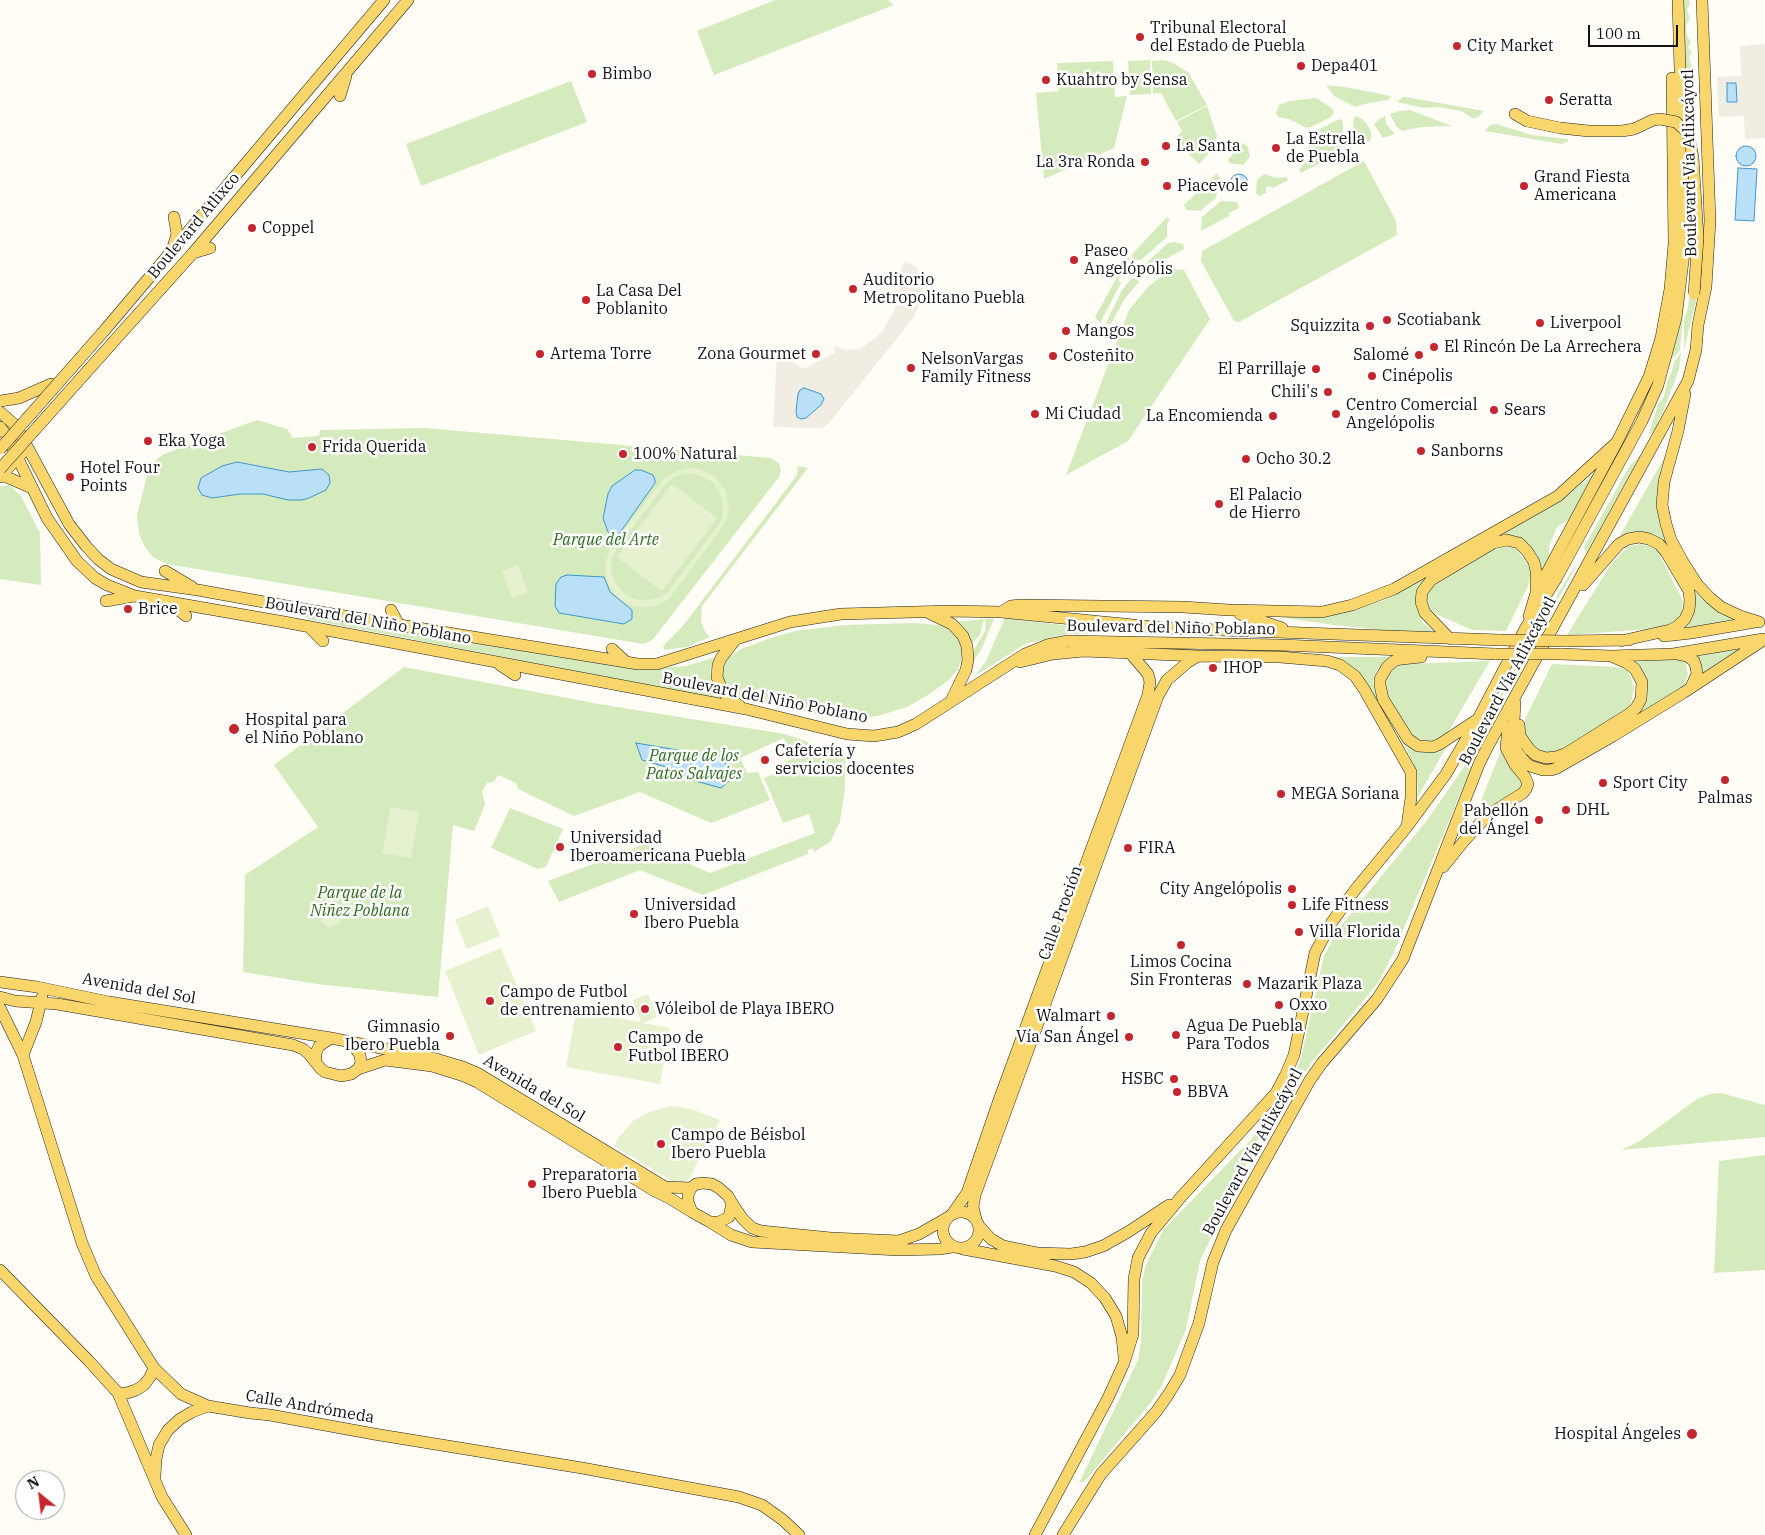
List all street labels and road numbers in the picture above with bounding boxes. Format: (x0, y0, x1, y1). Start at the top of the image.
street label: Boulevard Vía Atlixcáyotl (1679, 69, 1701, 257)
street label: Boulevard Atlixco (144, 169, 244, 283)
street label: Boulevard del Niño Poblano (263, 593, 473, 649)
street label: Boulevard Vía Atlixcáyotl (1455, 593, 1561, 769)
street label: Boulevard del Niño Poblano (1066, 617, 1276, 639)
street label: Boulevard del Niño Poblano (661, 669, 869, 727)
street label: Calle Proción (1035, 863, 1087, 963)
street label: Avenida del Sol (81, 970, 197, 1008)
street label: Avenida del Sol (480, 1051, 588, 1127)
street label: Boulevard Vía Atlixcáyotl (1199, 1065, 1307, 1239)
street label: Calle Andrómeda (244, 1386, 376, 1428)

